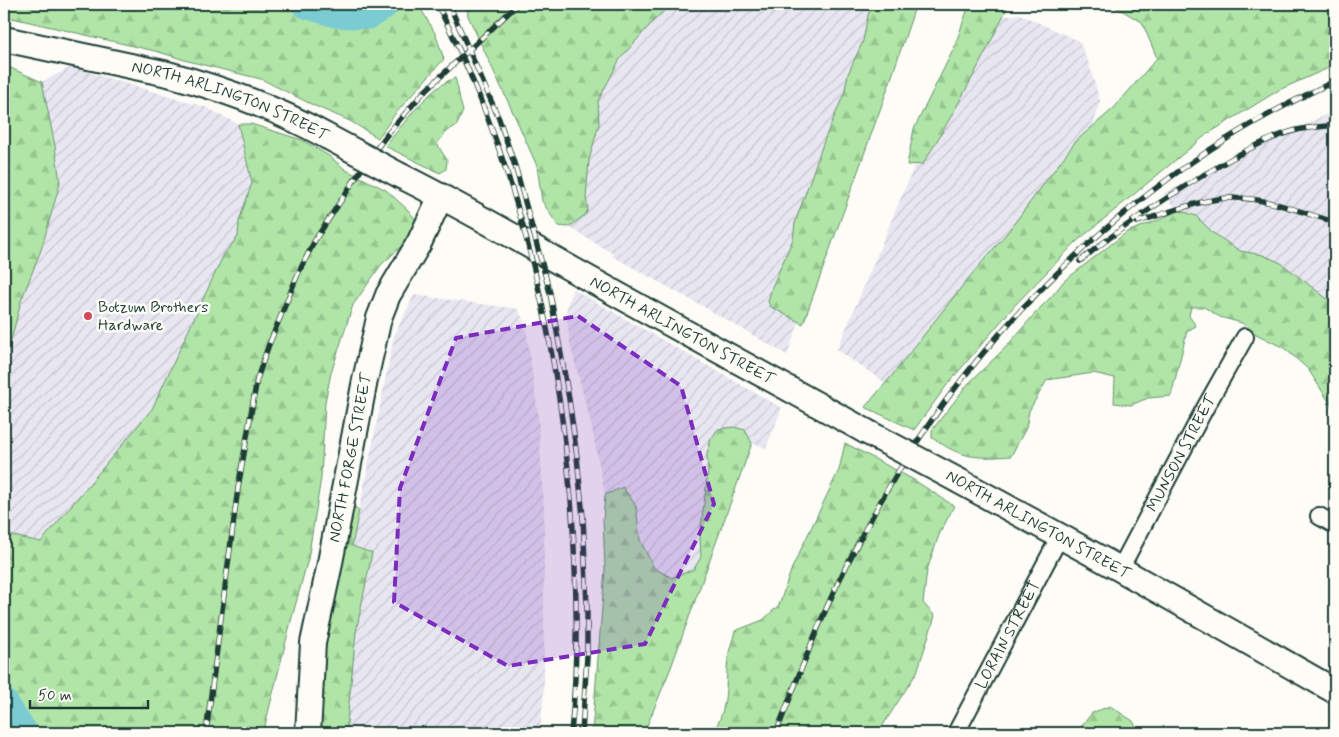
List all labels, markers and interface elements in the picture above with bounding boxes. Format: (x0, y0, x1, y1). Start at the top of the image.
street label: NORTH ARLINGTON STREET (130, 56, 333, 146)
street label: NORTH ARLINGTON STREET (586, 271, 779, 390)
place label: Botzum Brothers Hardware (98, 297, 208, 336)
marker: Botzum Brothers Hardware (82, 310, 94, 322)
street label: NORTH FORGE STREET (324, 370, 377, 544)
street label: MUNSON STREET (1142, 390, 1221, 515)
street label: NORTH ARLINGTON STREET (942, 465, 1135, 585)
street label: LORAIN STREET (971, 577, 1045, 693)
scale bar (30, 677, 148, 709)
text: 50 m (38, 686, 72, 706)

